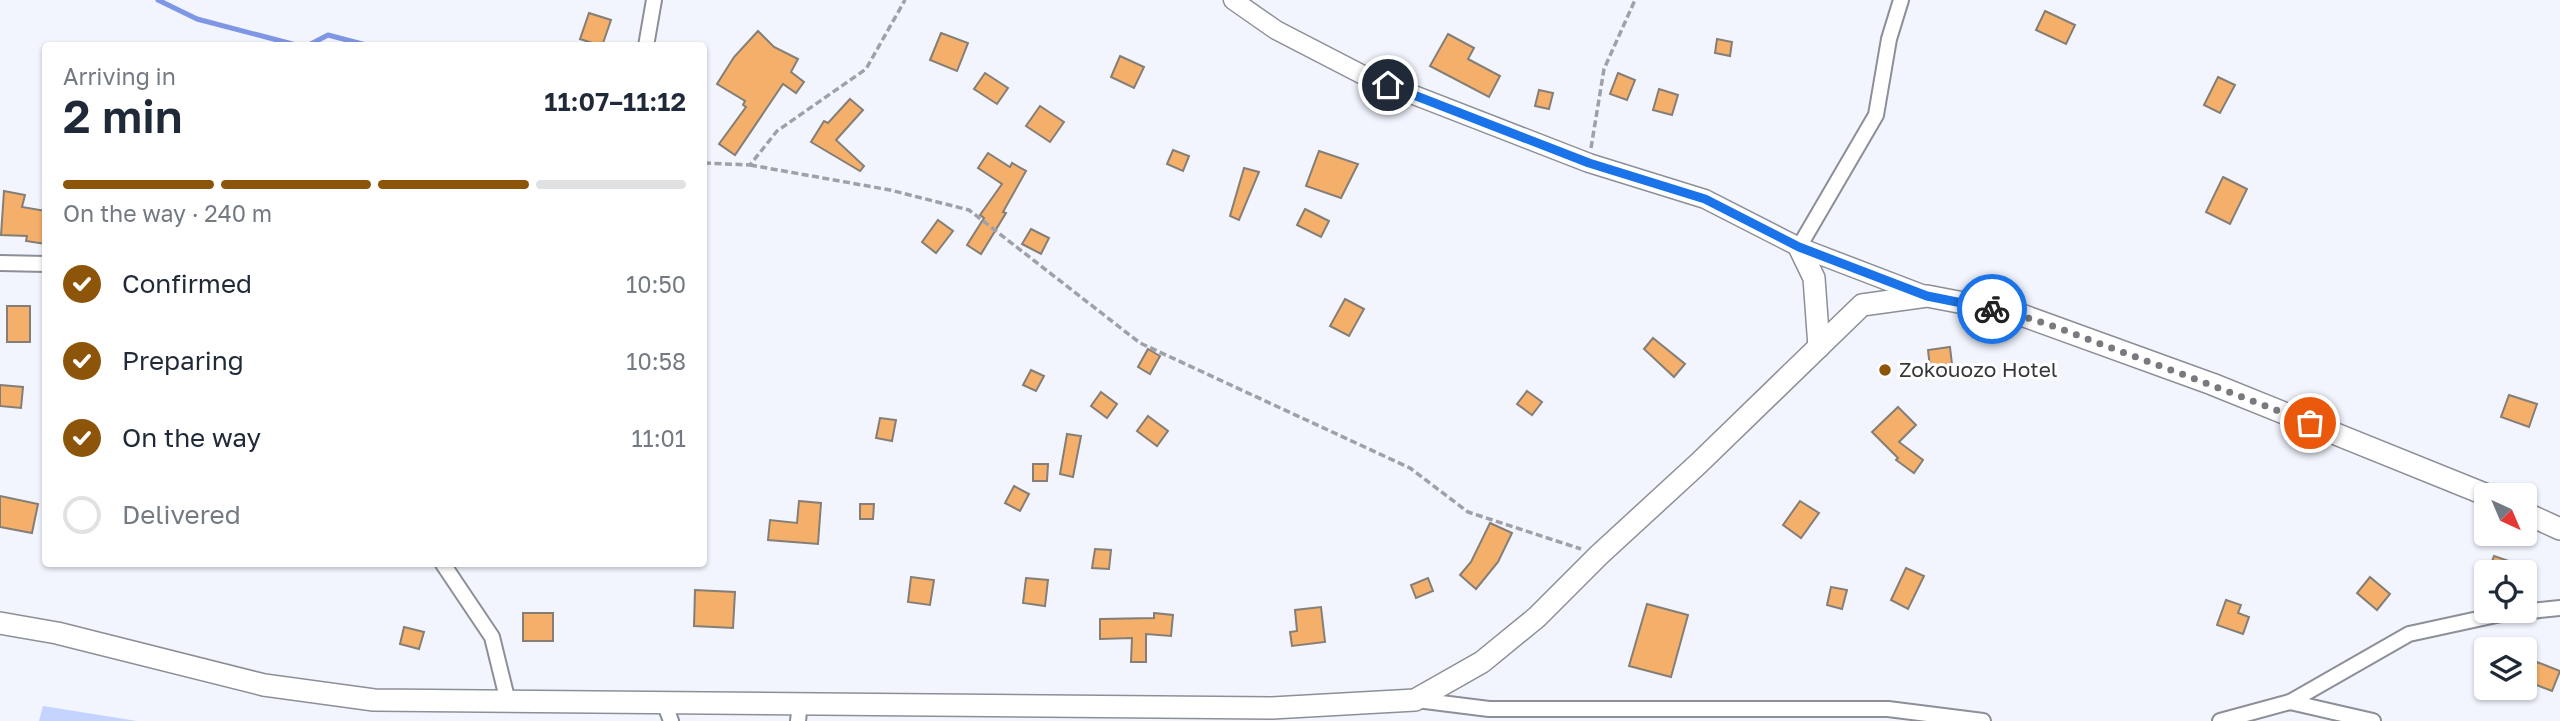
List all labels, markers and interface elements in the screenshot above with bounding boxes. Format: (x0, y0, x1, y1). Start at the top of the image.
pin (1358, 55, 1418, 115)
text: Arriving in (63, 62, 176, 90)
icon: home (1369, 66, 1407, 104)
text: 11:07–11:12 (544, 86, 686, 117)
text: 2 min (63, 88, 183, 143)
text: On the way · 240 m (63, 199, 272, 227)
icon: check (63, 265, 101, 303)
text: Confirmed (122, 268, 252, 299)
text: 10:50 (626, 270, 686, 298)
courier (1957, 274, 2027, 344)
icon: bike (1973, 290, 2011, 328)
icon: check (63, 342, 101, 380)
text: Preparing (122, 345, 244, 376)
text: 10:58 (626, 347, 686, 375)
place label: Zokouozo Hotel (1899, 356, 2058, 382)
marker: Zokouozo Hotel (1877, 362, 1893, 378)
pin (2280, 393, 2340, 453)
icon: bag (2291, 404, 2329, 442)
icon: check (63, 419, 101, 457)
text: On the way (122, 422, 261, 453)
text: 11:01 (631, 424, 686, 452)
north arrow (2474, 483, 2538, 546)
map controls (2474, 483, 2537, 700)
text: Delivered (122, 499, 241, 530)
button: locate (2474, 560, 2537, 623)
button: layers (2474, 637, 2537, 700)

